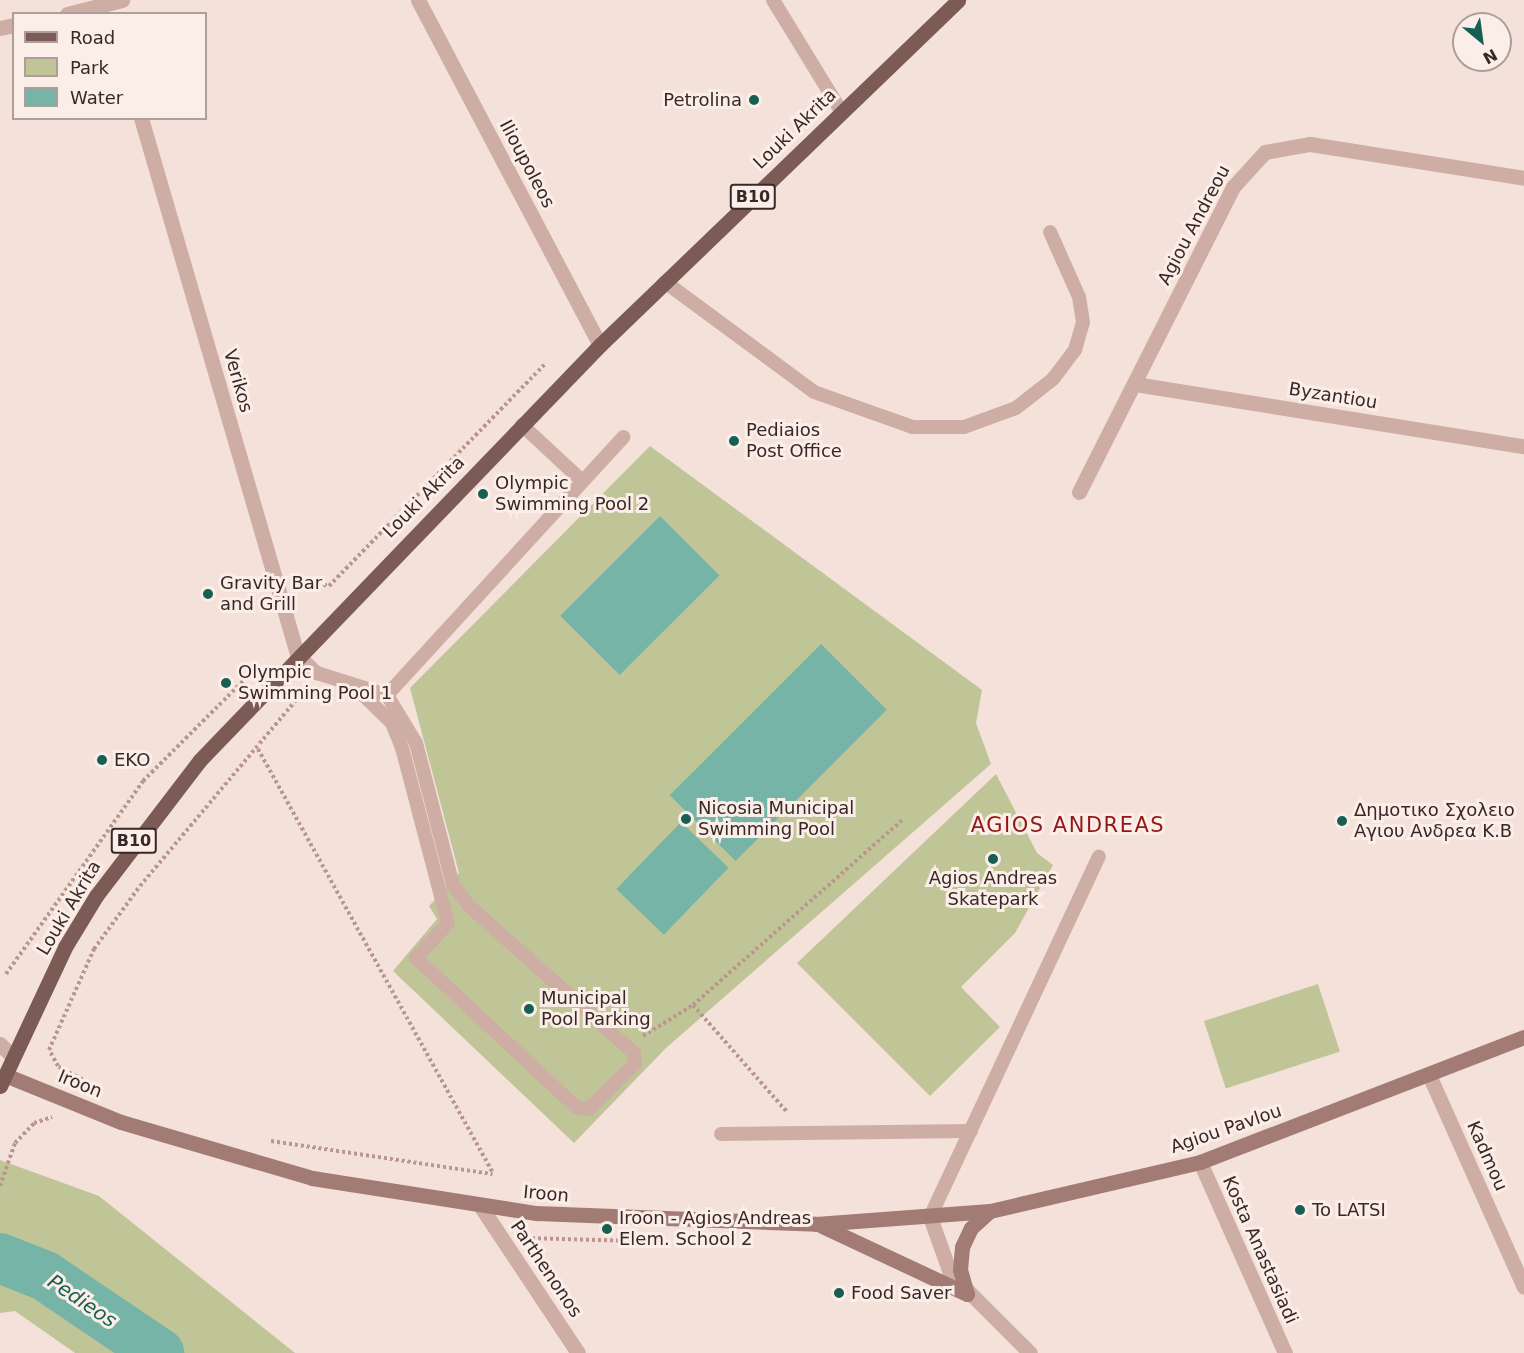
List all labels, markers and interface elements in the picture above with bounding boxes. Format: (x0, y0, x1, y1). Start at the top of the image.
legend (12, 12, 207, 120)
north arrow (1452, 12, 1512, 72)
text: Road (70, 27, 115, 48)
text: N (1480, 45, 1500, 68)
text: Park (70, 57, 109, 78)
street label: Louki Akrita (749, 84, 841, 174)
text: Water (70, 87, 123, 108)
place label: Petrolina (663, 89, 742, 111)
marker: Petrolina (747, 93, 761, 107)
street label: Ilioupoleos (495, 116, 559, 212)
street label: Agiou Andreou (1153, 161, 1235, 289)
road number: B10 (729, 184, 777, 210)
street label: Verikos (219, 347, 257, 415)
street label: Byzantiou (1287, 378, 1379, 414)
place label: Pediaios Post Office (746, 420, 842, 462)
marker: Pediaios Post Office (727, 434, 741, 448)
street label: Louki Akrita (379, 452, 469, 542)
place label: Olympic Swimming Pool 2 (495, 473, 649, 516)
marker: Olympic Swimming Pool 2 (476, 487, 490, 501)
place label: Gravity Bar and Grill (220, 573, 322, 616)
marker: Gravity Bar and Grill (201, 587, 215, 601)
place label: Olympic Swimming Pool 1 (238, 662, 392, 704)
marker: Olympic Swimming Pool 1 (219, 676, 233, 690)
place label: EKO (114, 749, 150, 771)
marker: EKO (95, 753, 109, 767)
place label: Nicosia Municipal Swimming Pool (698, 798, 854, 840)
place label: Δημοτικο Σχολειο Αγιου Ανδρεα Κ.Β (1354, 800, 1515, 842)
marker: Nicosia Municipal Swimming Pool (679, 812, 693, 826)
district label: AGIOS ANDREAS (971, 812, 1165, 838)
marker: Δημοτικο Σχολειο Αγιου Ανδρεα Κ.Β (1335, 814, 1349, 828)
road number: B10 (110, 828, 158, 854)
marker: Agios Andreas Skatepark (986, 852, 1000, 866)
street label: Louki Akrita (32, 857, 106, 959)
place label: Agios Andreas Skatepark (929, 868, 1057, 910)
place label: Municipal Pool Parking (541, 988, 651, 1030)
marker: Municipal Pool Parking (522, 1002, 536, 1016)
street label: Iroon (55, 1065, 105, 1103)
street label: Agiou Pavlou (1168, 1100, 1284, 1158)
street label: Kadmou (1462, 1118, 1512, 1194)
street label: Kosta Anastasiadi (1218, 1173, 1302, 1327)
street label: Iroon (522, 1181, 570, 1207)
place label: To LATSI (1312, 1199, 1386, 1221)
marker: To LATSI (1293, 1203, 1307, 1217)
place label: Iroon - Agios Andreas Elem. School 2 (619, 1208, 811, 1250)
street label: Parthenonos (506, 1216, 586, 1322)
marker: Iroon - Agios Andreas Elem. School 2 (600, 1222, 614, 1236)
water label: Pedieos (43, 1269, 121, 1333)
place label: Food Saver (851, 1282, 951, 1304)
marker: Food Saver (832, 1286, 846, 1300)

